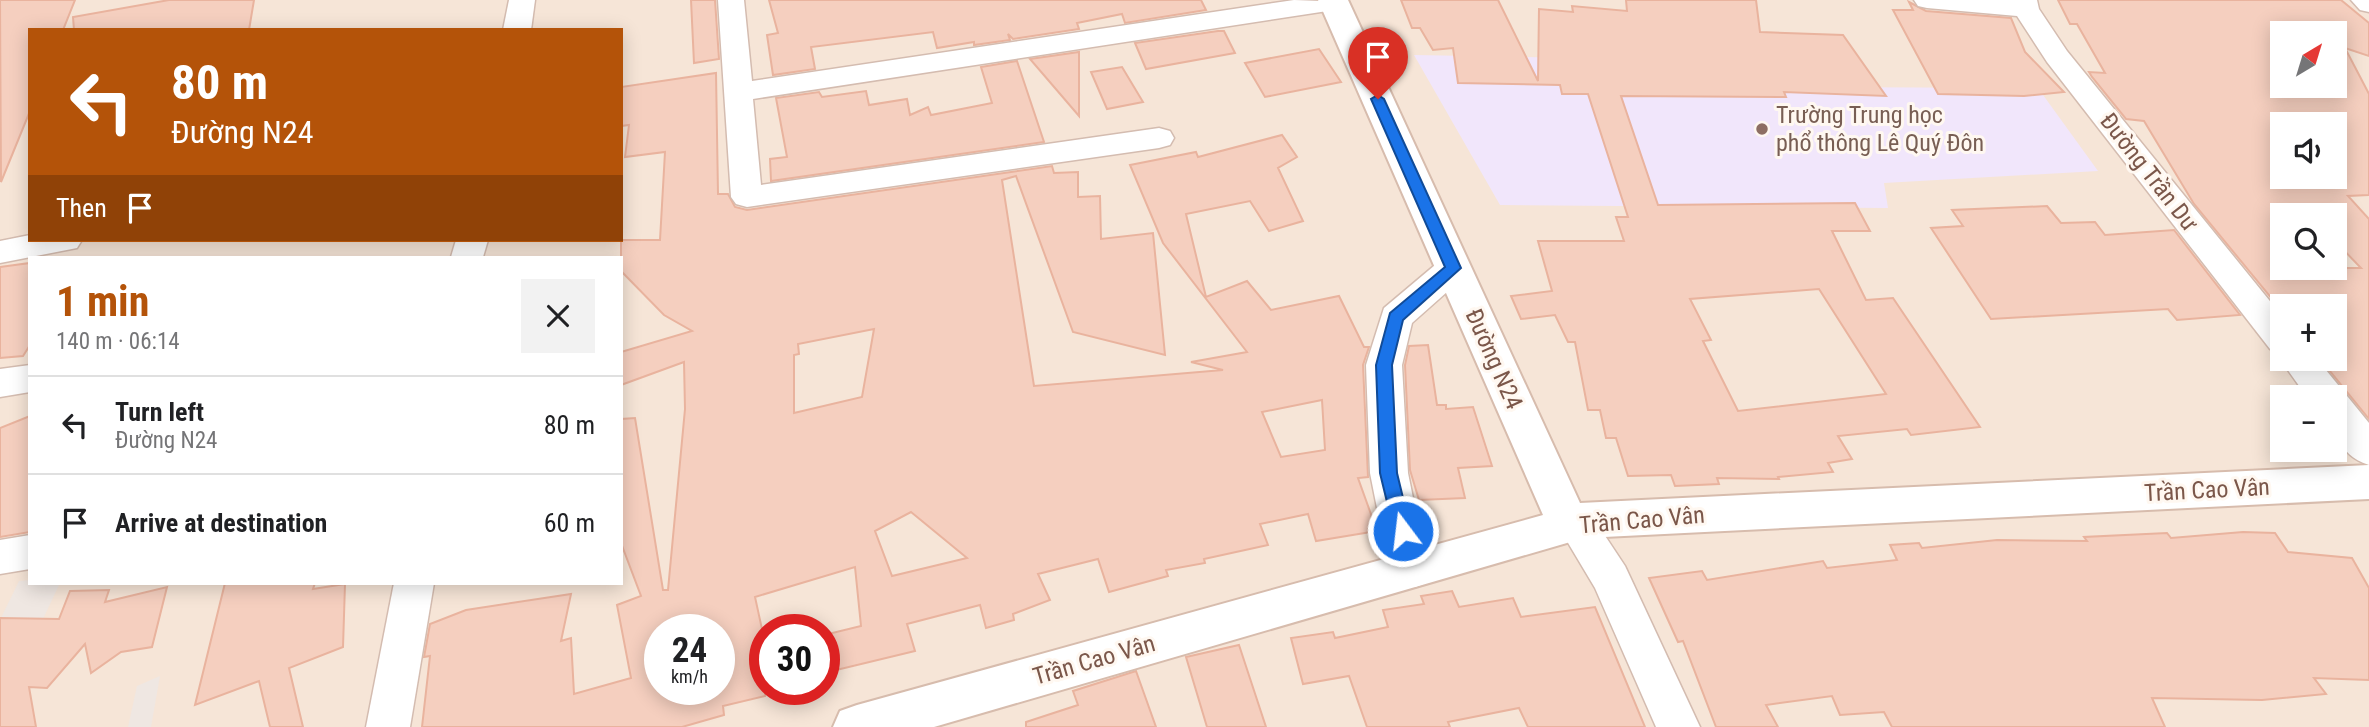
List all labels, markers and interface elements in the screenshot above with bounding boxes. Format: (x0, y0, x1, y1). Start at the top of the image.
north arrow (2270, 21, 2347, 98)
map controls (2270, 21, 2347, 462)
pin (1348, 27, 1408, 99)
icon: arrive (1359, 38, 1397, 76)
text: 80 m (171, 54, 268, 111)
icon: left (56, 56, 147, 147)
place label: Trường Trung học phổ thông Lê Quý Đôn (1776, 101, 1984, 157)
street label: Đường Trần Dư (2094, 108, 2204, 237)
button: sound (2270, 112, 2347, 189)
text: Đường N24 (171, 113, 313, 151)
marker: Trường Trung học phổ thông Lê Quý Đôn (1754, 121, 1770, 137)
icon: arrive (121, 189, 159, 227)
text: Then (56, 193, 107, 223)
button: search (2270, 203, 2347, 280)
text: 1 min (56, 277, 149, 326)
button: close (521, 279, 595, 353)
button: + (2270, 294, 2347, 371)
street label: Đường N24 (1459, 304, 1529, 414)
text: 140 m · 06:14 (56, 328, 180, 355)
button: − (2270, 385, 2347, 462)
text: Turn left (115, 397, 204, 427)
icon: left (56, 406, 94, 444)
text: 80 m (544, 410, 595, 440)
text: Đường N24 (115, 427, 217, 454)
street label: Trần Cao Vân (2143, 473, 2271, 507)
position arrow (1366, 494, 1440, 568)
street label: Trần Cao Vân (1578, 501, 1706, 539)
icon: arrive (56, 504, 94, 542)
text: Arrive at destination (115, 508, 327, 538)
text: 60 m (544, 508, 595, 538)
speed limit sign: 30 (749, 614, 840, 705)
street label: Trần Cao Vân (1030, 629, 1158, 691)
text: 24 (672, 630, 707, 671)
text: km/h (671, 666, 708, 687)

